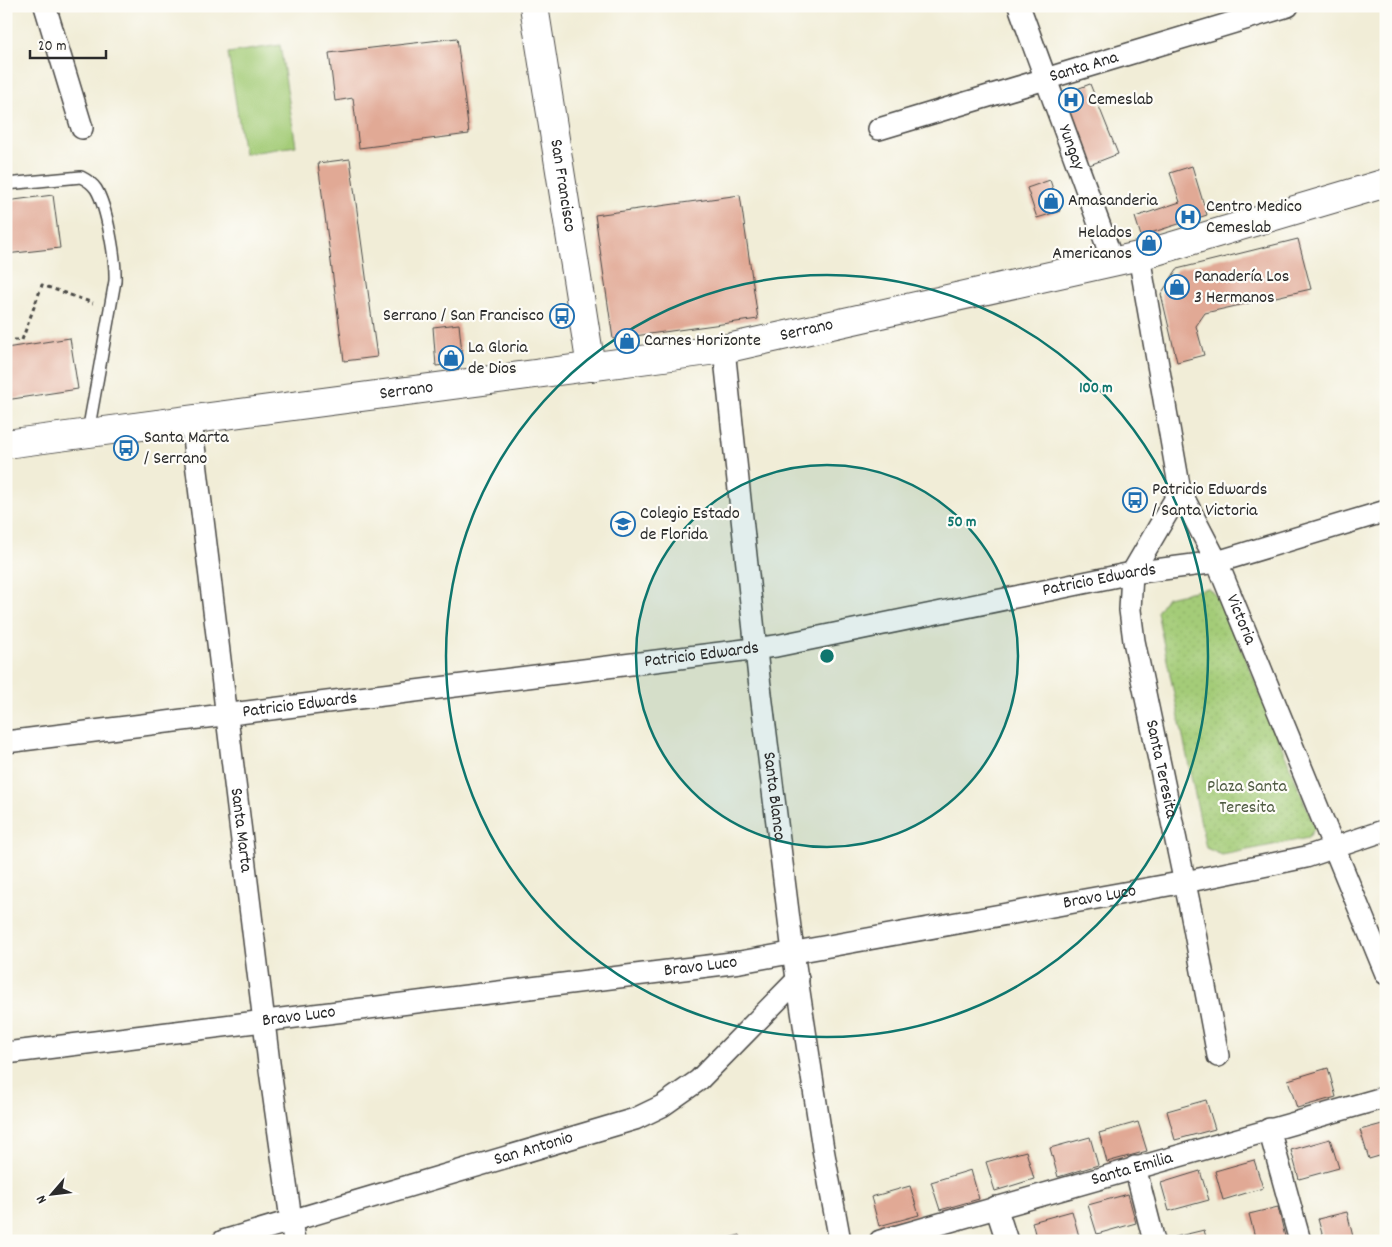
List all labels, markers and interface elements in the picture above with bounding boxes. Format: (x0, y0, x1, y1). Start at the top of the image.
scale bar (30, 28, 106, 60)
text: 20 m (38, 36, 66, 58)
street label: Santa Ana (1047, 45, 1122, 90)
hospital icon: Cemeslab (1058, 87, 1084, 113)
place label: Cemeslab (1088, 88, 1153, 113)
street label: Yungay (1051, 122, 1091, 174)
street label: San Francisco (543, 138, 582, 234)
shop icon: Amasanderia (1038, 188, 1064, 214)
place label: Amasanderia (1068, 189, 1158, 214)
place label: Centro Medico Cemeslab (1206, 195, 1302, 241)
hospital icon: Centro Medico Cemeslab (1175, 204, 1201, 230)
place label: Helados Americanos (1052, 221, 1132, 267)
shop icon: Helados Americanos (1136, 230, 1162, 256)
place label: Panadería Los 3 Hermanos (1194, 265, 1289, 311)
shop icon: Panadería Los 3 Hermanos (1164, 274, 1190, 300)
bus stop icon: Serrano / San Francisco (549, 303, 575, 329)
place label: Serrano / San Francisco (383, 304, 544, 329)
street label: Serrano (778, 312, 836, 349)
shop icon: Carnes Horizonte (614, 328, 640, 354)
place label: Carnes Horizonte (644, 329, 761, 354)
place label: La Gloria de Dios (468, 336, 528, 382)
shop icon: La Gloria de Dios (438, 345, 464, 371)
street label: Serrano (378, 375, 435, 407)
text: 100 m (1079, 378, 1113, 400)
place label: Santa Marta / Serrano (144, 426, 229, 472)
bus stop icon: Santa Marta / Serrano (113, 435, 139, 461)
place label: Patricio Edwards / Santa Victoria (1152, 478, 1267, 524)
bus stop icon: Patricio Edwards / Santa Victoria (1122, 487, 1148, 513)
place label: Colegio Estado de Florida (640, 502, 740, 548)
school or university icon: Colegio Estado de Florida (610, 511, 636, 537)
text: 50 m (948, 512, 976, 534)
street label: Patricio Edwards (1040, 557, 1158, 604)
street label: Victoria (1219, 591, 1262, 649)
street label: Patricio Edwards (643, 636, 760, 675)
centre of rings (818, 647, 836, 665)
street label: Patricio Edwards (241, 686, 359, 725)
street label: Santa Teresita (1138, 718, 1184, 821)
street label: Santa Blanca (756, 750, 792, 843)
park label: Plaza Santa Teresita (1207, 775, 1288, 821)
street label: Santa Marta (223, 786, 258, 874)
street label: Bravo Luco (1061, 879, 1138, 916)
street label: Bravo Luco (663, 950, 739, 984)
street label: Bravo Luco (261, 1000, 337, 1034)
street label: San Antonio (491, 1125, 576, 1173)
street label: Santa Emilia (1088, 1146, 1176, 1193)
north arrow (28, 1170, 78, 1220)
text: N (32, 1191, 53, 1207)

